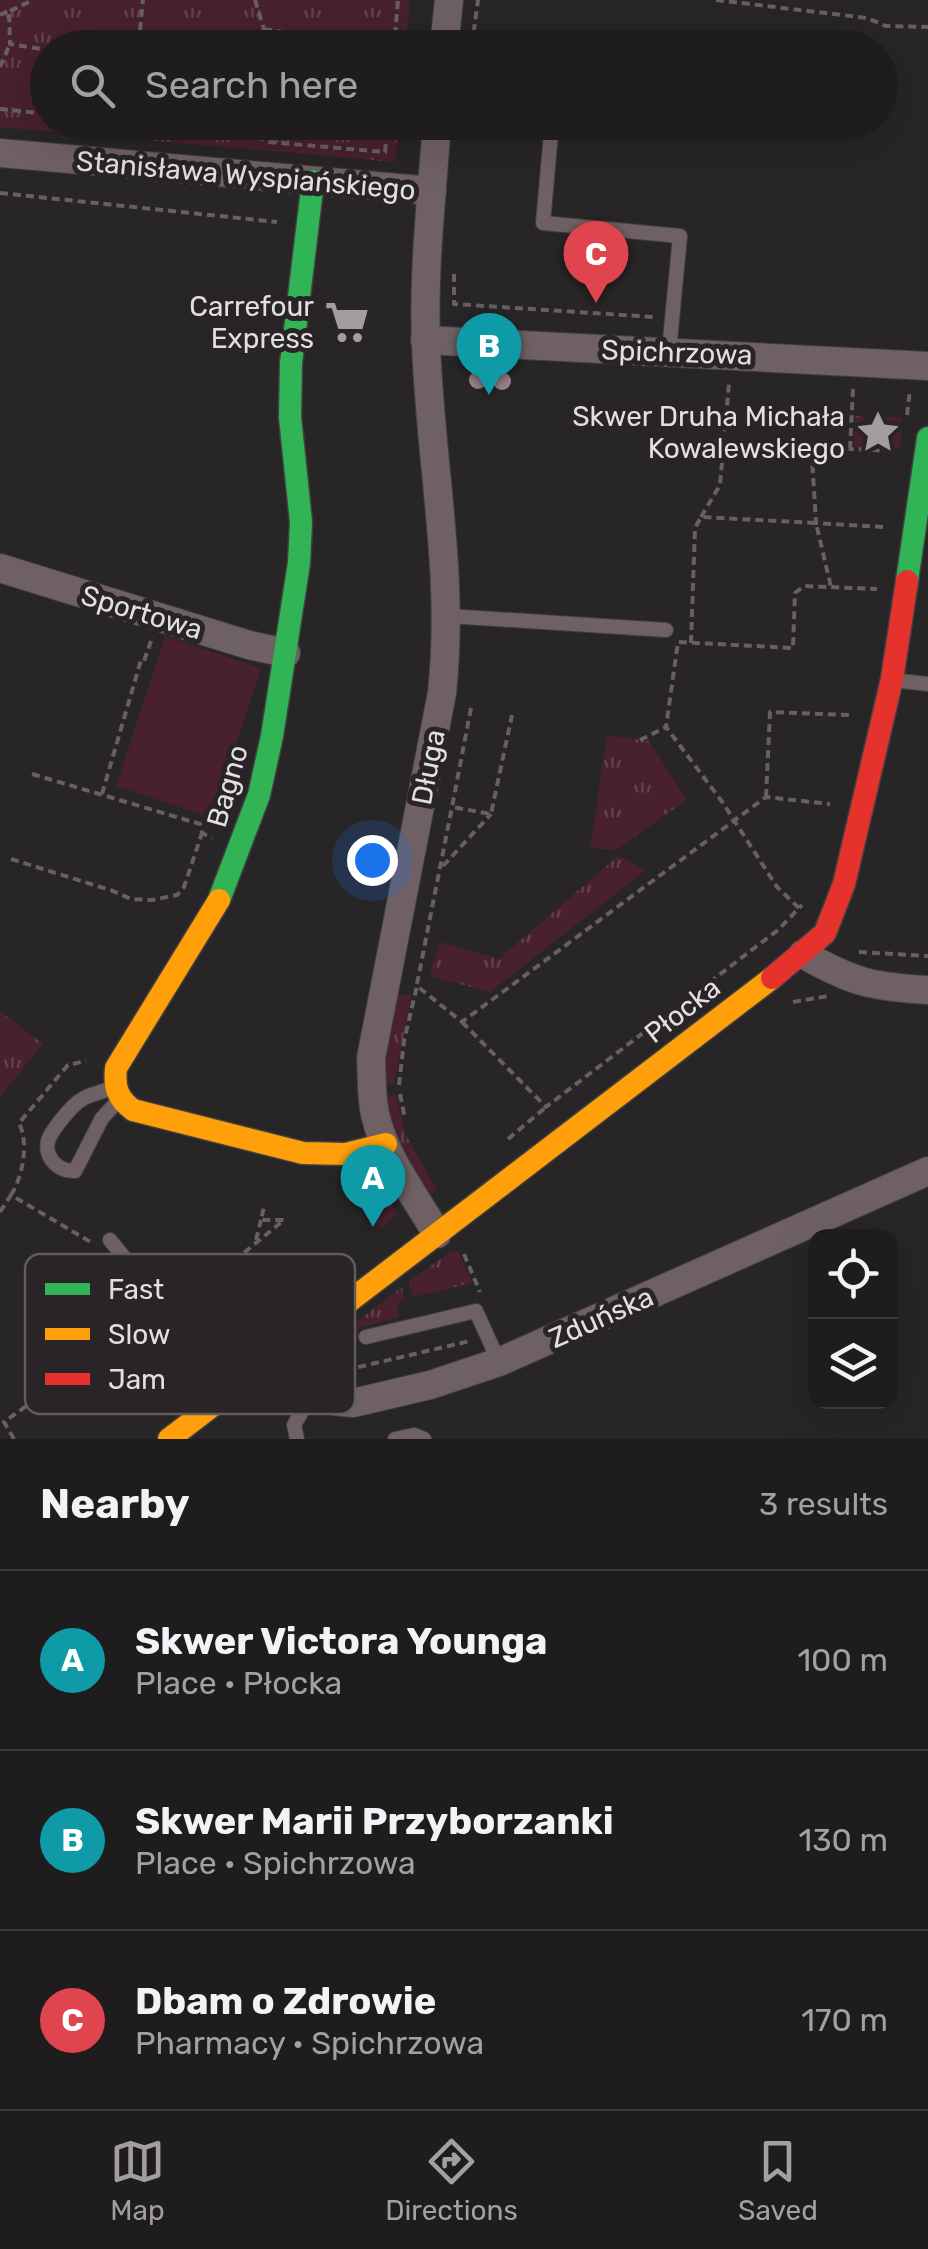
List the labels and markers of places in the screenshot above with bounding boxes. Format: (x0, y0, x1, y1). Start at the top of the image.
pin: C (564, 220, 628, 303)
place label: Carrefour Express (189, 290, 314, 355)
supermarket icon: Carrefour Express (323, 298, 371, 346)
pin: B (456, 312, 522, 395)
place label: Skwer Druha Michała Kowalewskiego (572, 400, 845, 465)
place icon: Skwer Druha Michała Kowalewskiego (854, 408, 902, 456)
pin: A (340, 1144, 406, 1227)

